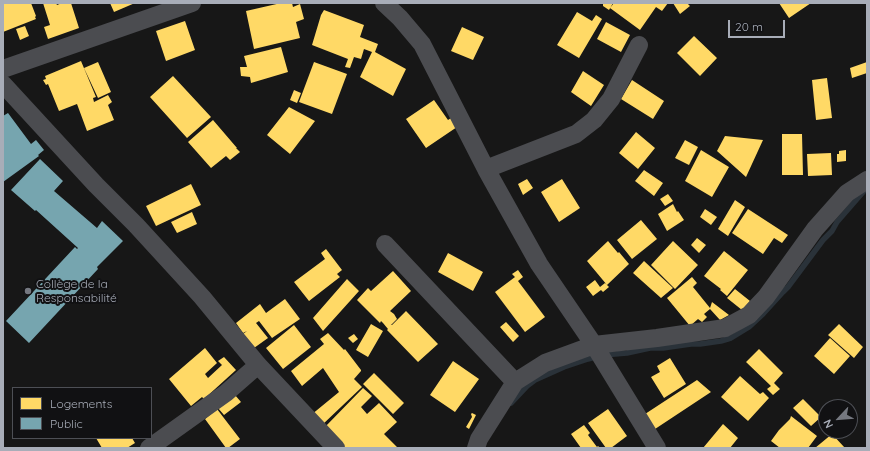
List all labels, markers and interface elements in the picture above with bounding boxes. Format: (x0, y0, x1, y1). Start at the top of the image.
scale bar (730, 12, 787, 38)
text: 20 m (735, 19, 763, 34)
place label: Collège de la Responsabilité (36, 277, 117, 305)
marker: Collège de la Responsabilité (23, 286, 33, 296)
legend (12, 387, 152, 439)
text: Logements (50, 396, 112, 411)
north arrow (818, 399, 858, 439)
text: Public (50, 416, 83, 431)
text: N (820, 417, 836, 431)

